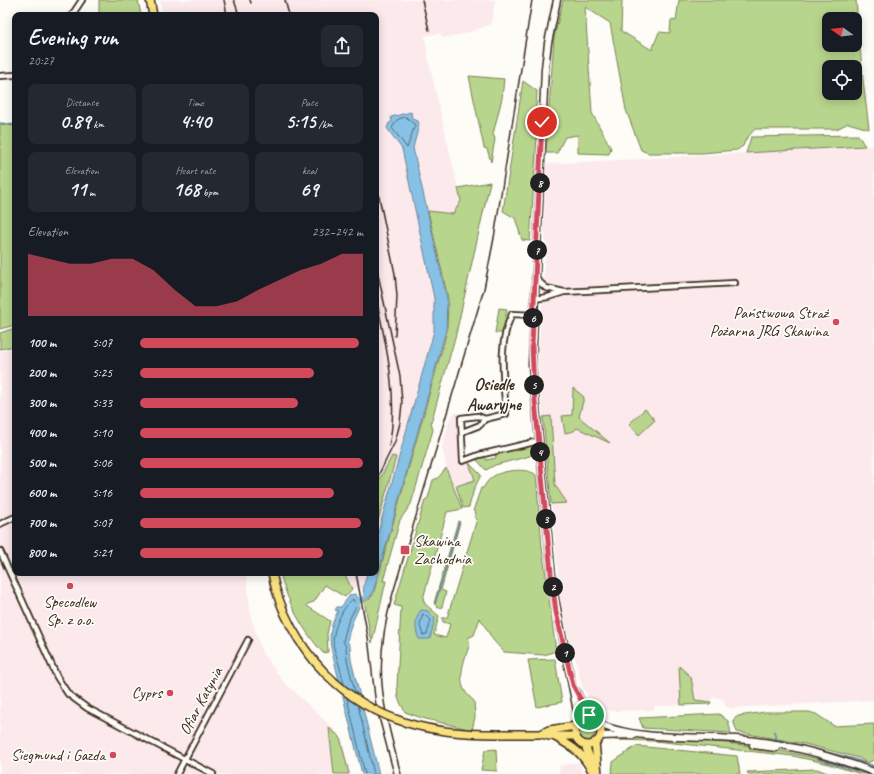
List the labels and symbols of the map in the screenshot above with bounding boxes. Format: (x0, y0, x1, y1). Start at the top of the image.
north arrow (822, 12, 862, 52)
pin (525, 105, 559, 139)
pin: 8 (530, 173, 550, 193)
pin: 7 (527, 240, 547, 260)
place label: Państwowa Straż Pożarna JRG Skawina (710, 303, 830, 341)
pin: 6 (523, 308, 543, 328)
marker: Państwowa Straż Pożarna JRG Skawina (831, 317, 841, 327)
district label: Osiedle Awaryjne (467, 374, 522, 415)
pin: 5 (524, 375, 544, 395)
pin: 4 (530, 442, 550, 462)
pin: 3 (536, 509, 556, 529)
place label: Skawina Zachodnia (414, 531, 472, 569)
marker: Skawina Zachodnia (399, 544, 411, 556)
pin: 2 (543, 577, 563, 597)
marker: Specodlew Sp. z o.o. (65, 581, 75, 591)
place label: Specodlew Sp. z o.o. (44, 592, 98, 630)
pin: 1 (555, 643, 575, 663)
street label: Ofiar Katynia (175, 663, 228, 738)
place label: Cyprs (132, 683, 164, 703)
marker: Cyprs (165, 688, 175, 698)
pin (572, 698, 606, 732)
place label: Siegmund i Gazda (11, 745, 106, 765)
marker: Siegmund i Gazda (108, 750, 118, 760)

